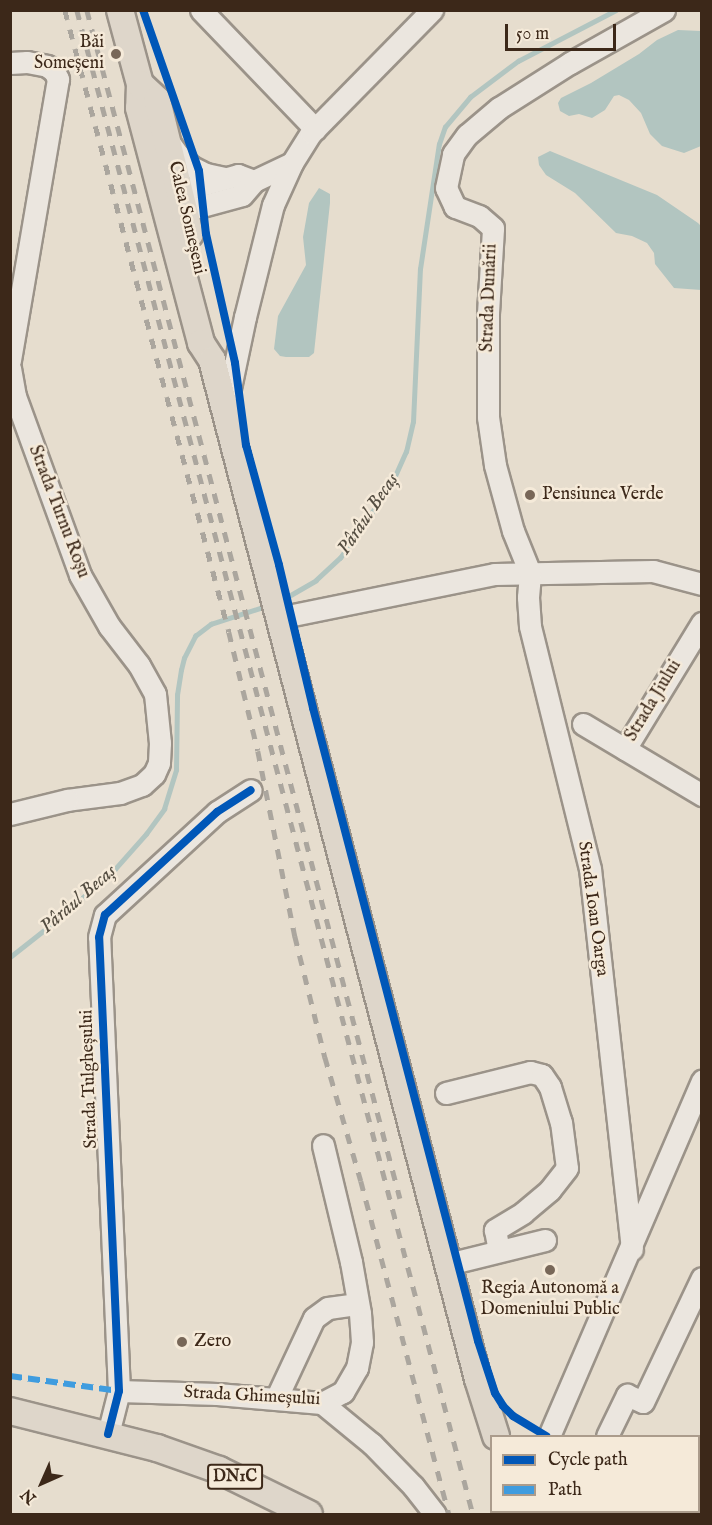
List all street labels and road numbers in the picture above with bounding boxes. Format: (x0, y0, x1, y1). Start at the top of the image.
street label: Calea Someșeni (162, 159, 210, 277)
street label: Strada Dunării (477, 243, 503, 353)
street label: Strada Turnu Roșu (23, 443, 93, 581)
street label: Strada Jiului (621, 656, 687, 746)
street label: Strada Ioan Oarga (572, 840, 612, 978)
street label: Strada Tulgheșului (77, 1009, 103, 1149)
street label: Strada Ghimeșului (183, 1383, 321, 1411)
road number: DN1C (206, 1464, 264, 1490)

